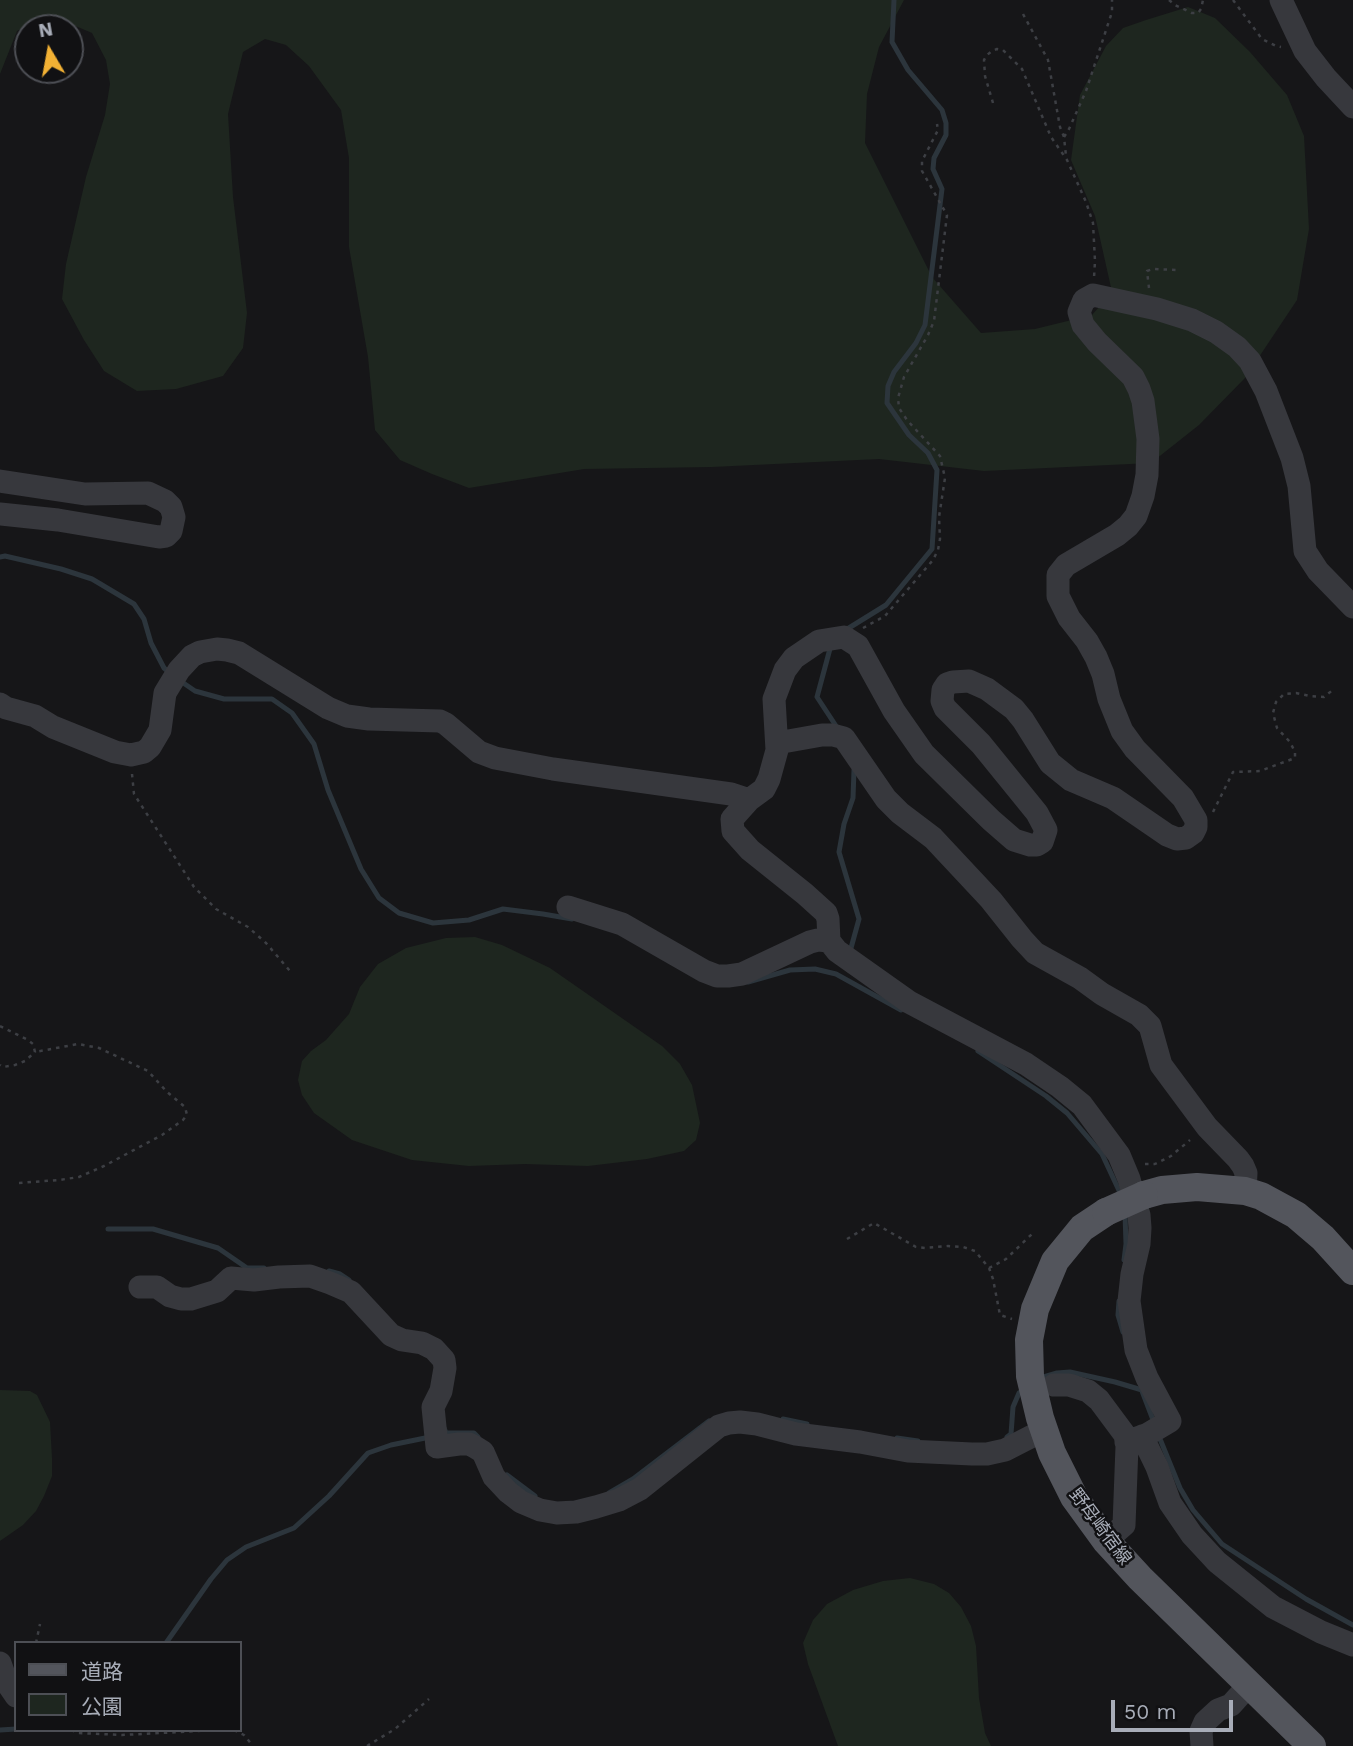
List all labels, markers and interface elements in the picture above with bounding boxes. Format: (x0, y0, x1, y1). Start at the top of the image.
north arrow (14, 14, 84, 84)
text: N (37, 17, 55, 42)
street label: 野母崎宿線 (1064, 1485, 1136, 1569)
legend (14, 1641, 242, 1732)
text: 道路 (81, 1659, 123, 1684)
scale bar (1115, 1686, 1238, 1730)
text: 公園 (81, 1694, 123, 1719)
text: 50 m (1124, 1699, 1176, 1724)

